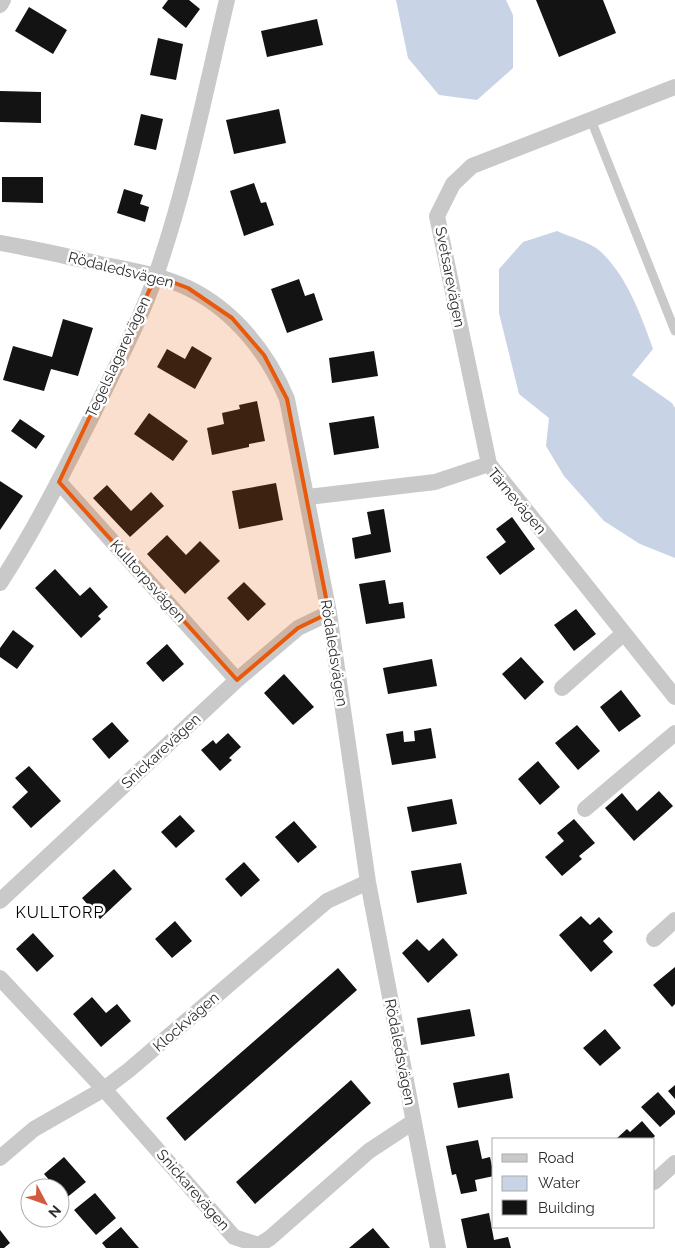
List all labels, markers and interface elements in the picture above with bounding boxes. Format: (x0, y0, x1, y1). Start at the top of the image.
street label: Svetsarevägen (431, 225, 469, 329)
street label: Rödaledsvägen (66, 248, 176, 292)
street label: Tegelslagarevägen (82, 293, 154, 421)
street label: Tärnevägen (484, 464, 550, 538)
street label: Kulltorpsvägen (106, 536, 190, 626)
street label: Rödaledsvägen (317, 598, 351, 708)
street label: Snickarevägen (118, 710, 204, 792)
district label: KULLTORP (15, 903, 105, 922)
street label: Klockvägen (149, 988, 223, 1056)
street label: Rödaledsvägen (381, 997, 419, 1107)
legend (492, 1138, 655, 1228)
street label: Snickarevägen (153, 1146, 233, 1234)
text: Road (538, 1149, 574, 1167)
text: Water (538, 1174, 581, 1192)
north arrow (20, 1178, 70, 1228)
text: Building (538, 1199, 595, 1217)
text: N (45, 1202, 64, 1221)

